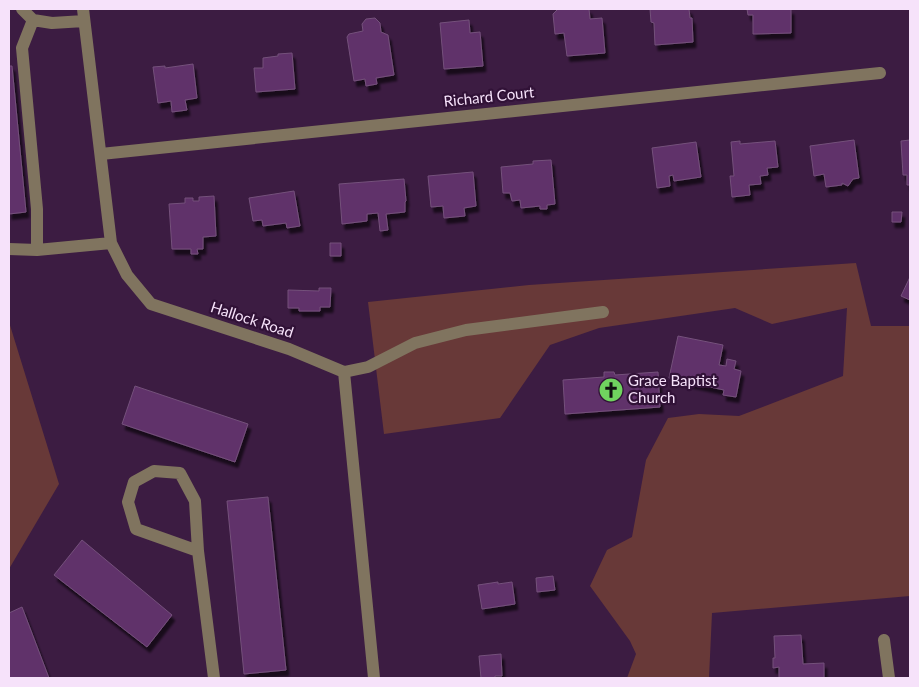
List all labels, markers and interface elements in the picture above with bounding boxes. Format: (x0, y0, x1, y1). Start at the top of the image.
street label: Richard Court (443, 82, 536, 110)
street label: Hallock Road (209, 297, 296, 341)
place label: Grace Baptist Church (628, 371, 717, 406)
church icon: Grace Baptist Church (598, 377, 624, 403)

